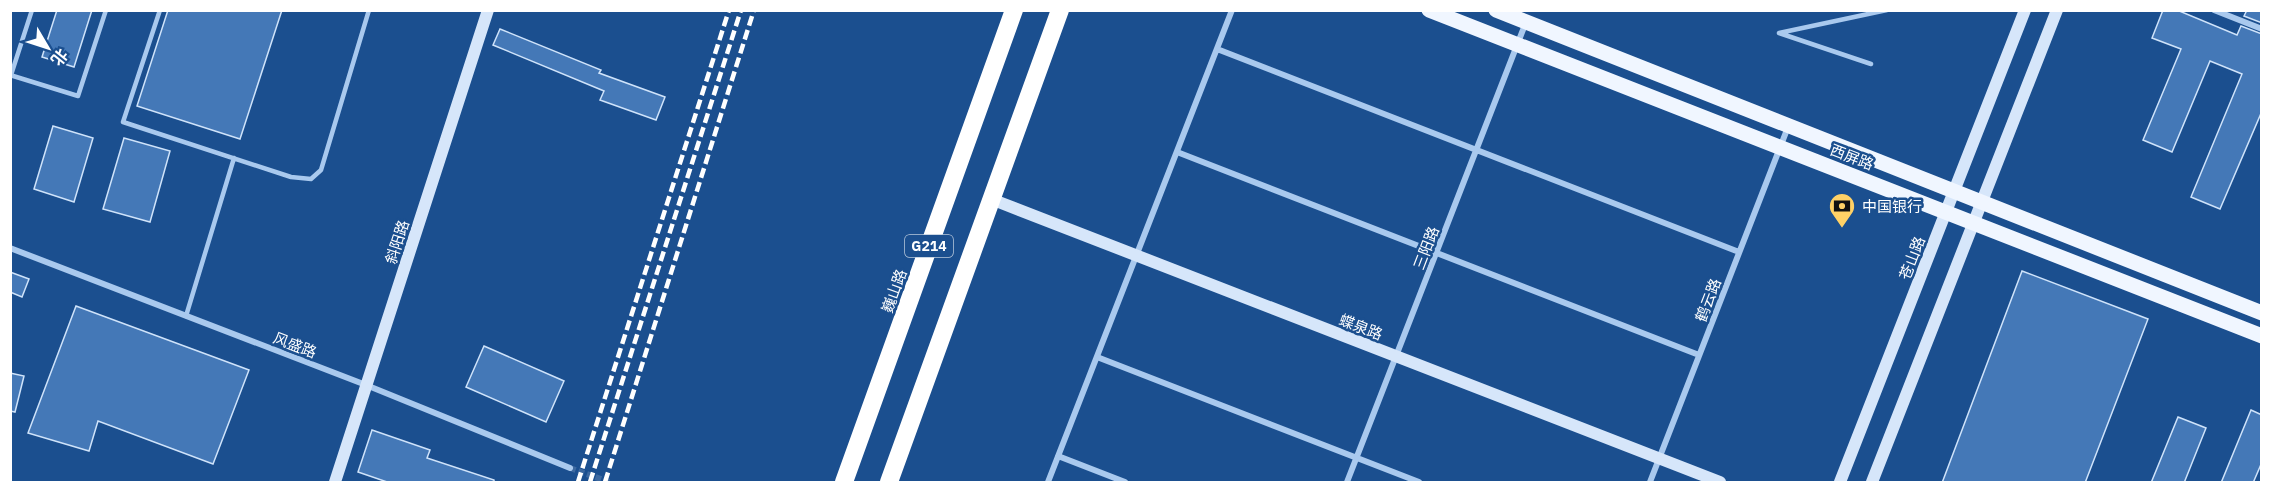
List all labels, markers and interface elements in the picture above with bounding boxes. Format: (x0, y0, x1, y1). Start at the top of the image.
north arrow (18, 18, 78, 78)
text: 北 (47, 45, 72, 70)
street label: 西屏路 (1828, 140, 1876, 174)
bank icon: 中国银行 (1827, 191, 1857, 229)
place label: 中国银行 (1862, 197, 1922, 216)
street label: 斜阳路 (381, 218, 413, 266)
street label: 三阳路 (1409, 224, 1443, 272)
street label: 苍山路 (1895, 234, 1929, 282)
road number: G214 (905, 235, 953, 257)
street label: 巍山路 (877, 267, 911, 315)
street label: 鹤云路 (1691, 276, 1725, 324)
street label: 蝶泉路 (1337, 310, 1385, 344)
street label: 风盛路 (271, 328, 319, 362)

